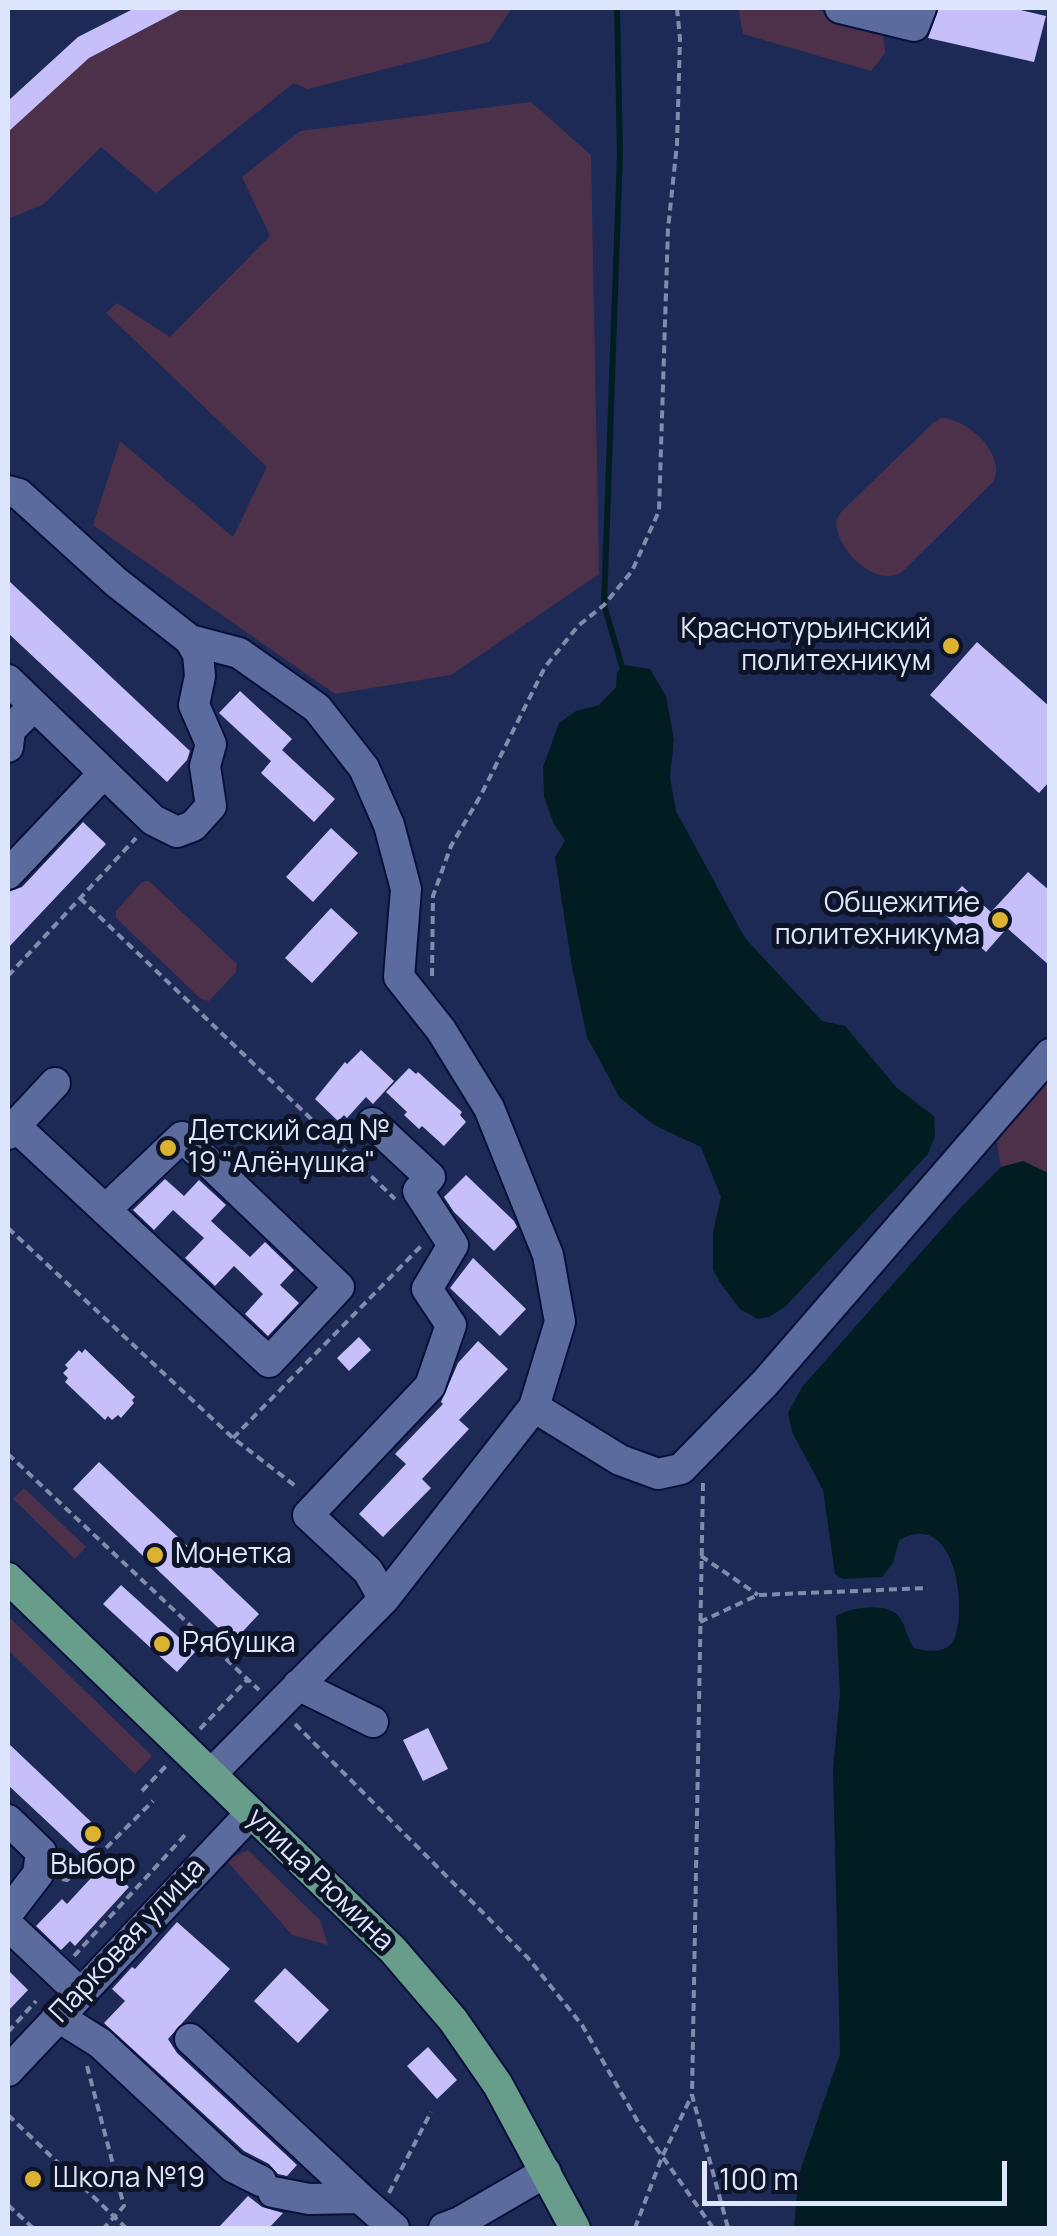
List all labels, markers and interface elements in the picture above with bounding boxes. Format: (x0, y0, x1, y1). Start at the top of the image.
place label: Краснотурьинский политехникум (680, 613, 931, 679)
marker: Краснотурьинский политехникум (940, 635, 962, 657)
place label: Общежитие политехникума (775, 887, 980, 953)
marker: Общежитие политехникума (989, 909, 1011, 931)
place label: Детский сад № 19 "Алёнушка" (188, 1115, 390, 1181)
marker: Детский сад № 19 "Алёнушка" (157, 1137, 179, 1159)
place label: Монетка (175, 1538, 291, 1572)
marker: Монетка (144, 1544, 166, 1566)
place label: Рябушка (182, 1627, 296, 1661)
marker: Рябушка (151, 1633, 173, 1655)
street label: улица Рюмина (240, 1802, 400, 1958)
marker: Выбор (82, 1823, 104, 1845)
place label: Выбор (50, 1849, 136, 1883)
street label: Парковая улица (43, 1852, 213, 2030)
scale bar (707, 2141, 1012, 2203)
text: 100 m (719, 2158, 799, 2199)
place label: Школа №19 (53, 2162, 205, 2196)
marker: Школа №19 (22, 2168, 44, 2190)

